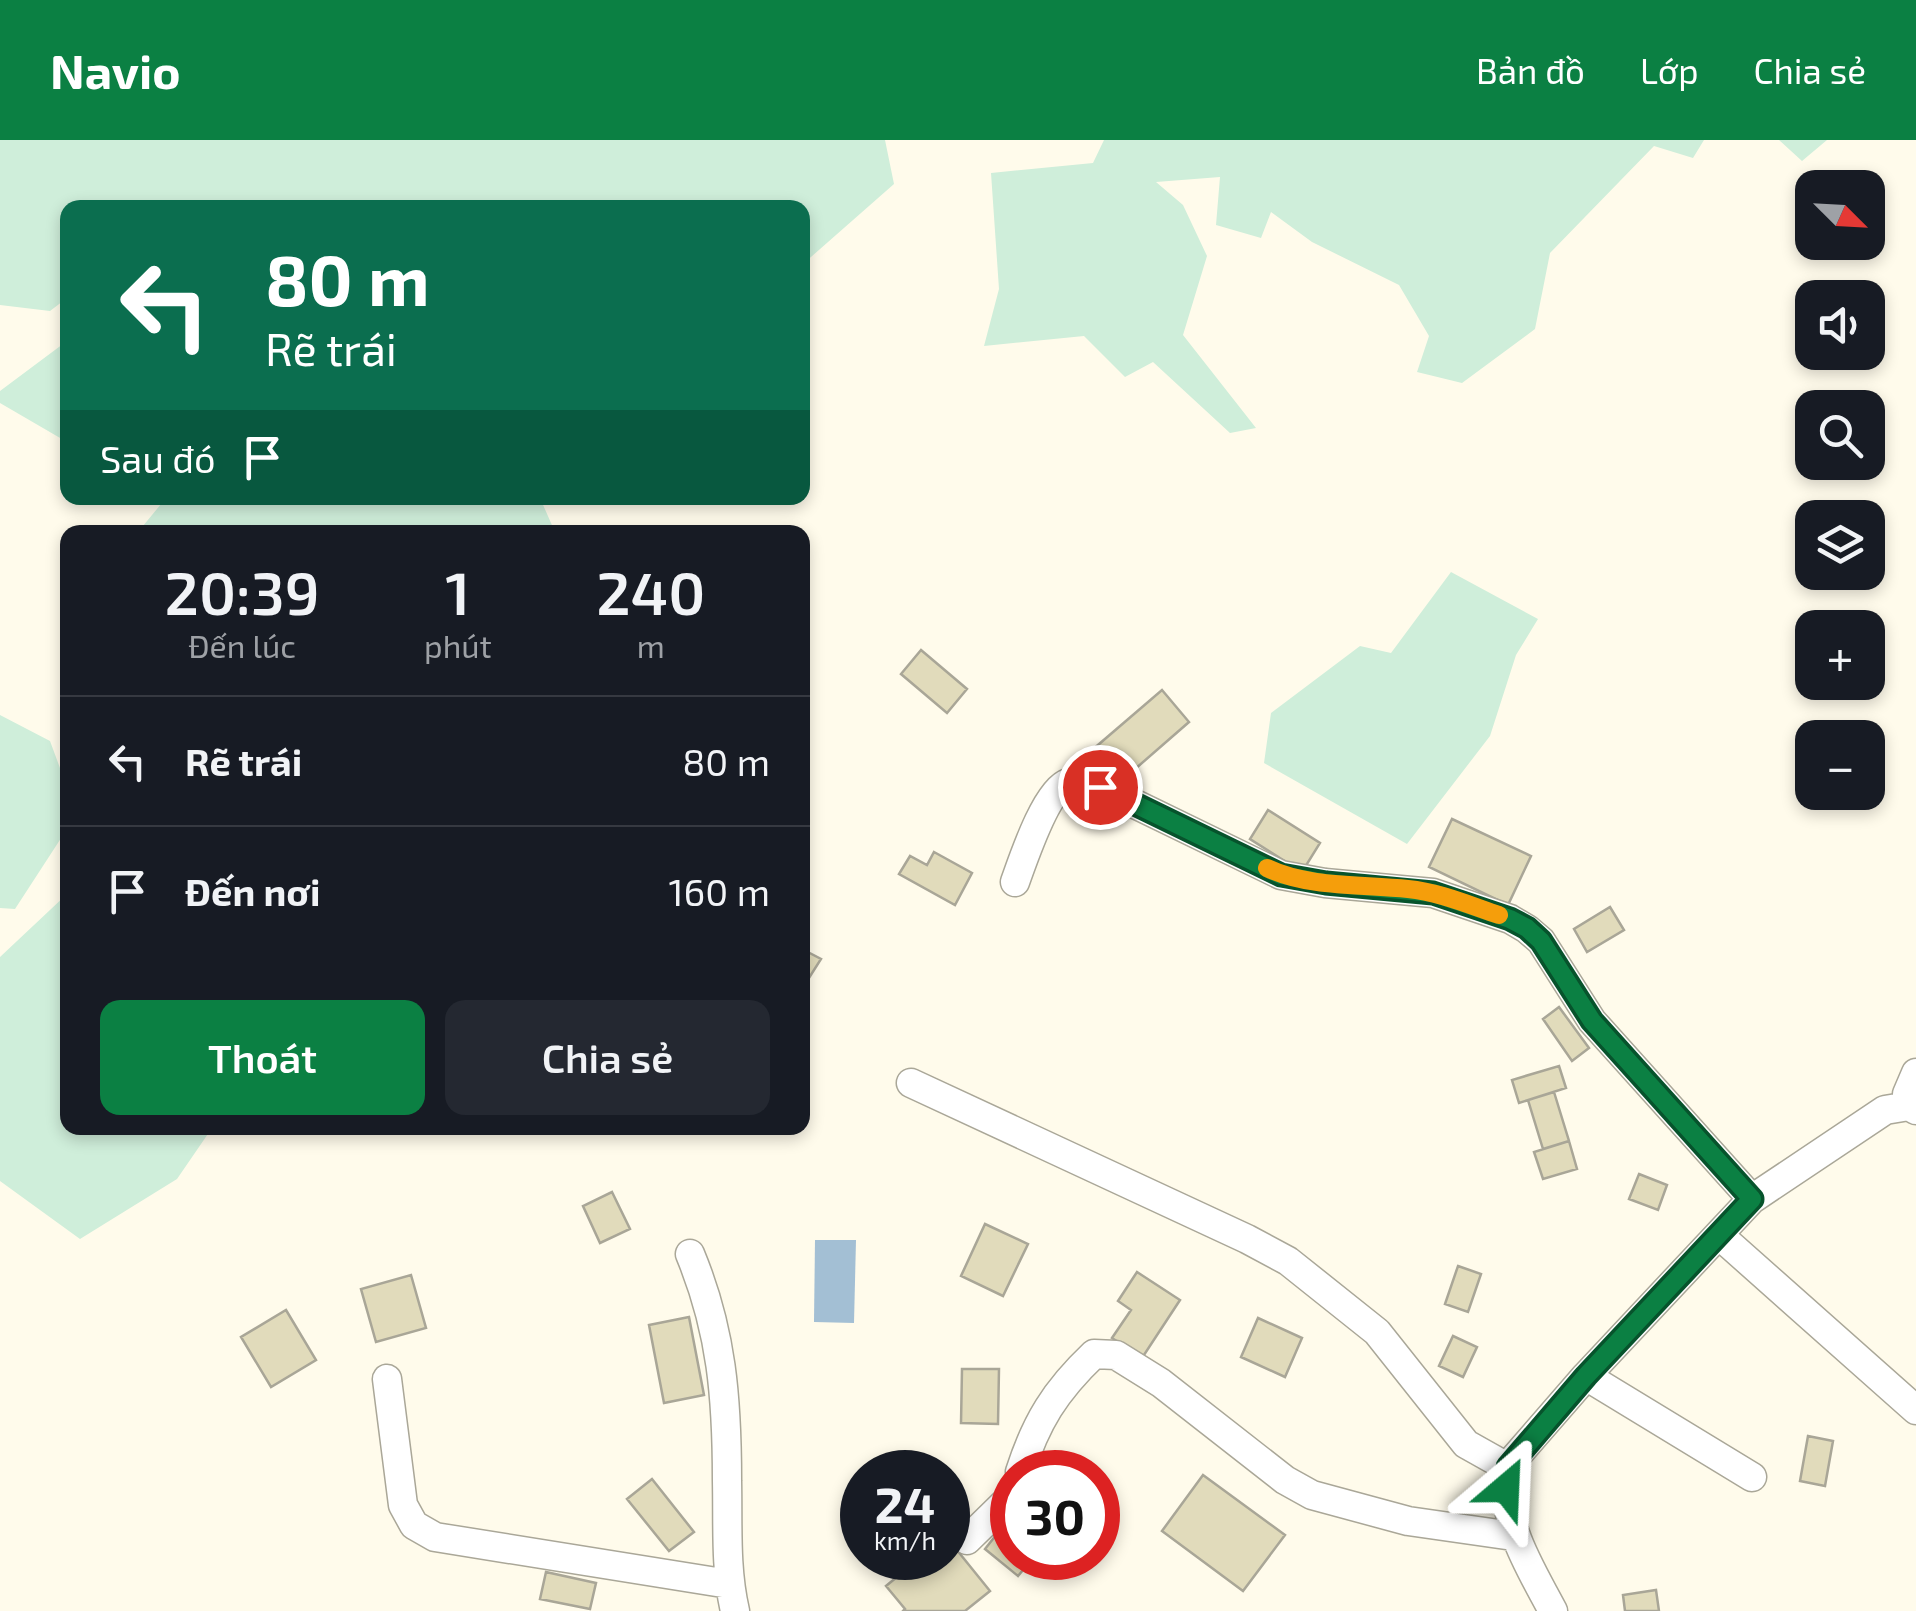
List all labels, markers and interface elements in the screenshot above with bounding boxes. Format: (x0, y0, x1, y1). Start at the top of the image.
text: Navio (50, 41, 181, 99)
text: Bản đồ (1476, 49, 1585, 91)
text: Lớp (1640, 49, 1698, 91)
text: Chia sẻ (1753, 49, 1866, 91)
north arrow (1795, 170, 1885, 260)
map controls (1795, 170, 1885, 810)
text: 80 m (265, 236, 430, 320)
icon: left (100, 240, 230, 370)
button: sound (1795, 280, 1885, 370)
text: Rẽ trái (265, 321, 397, 375)
button: search (1795, 390, 1885, 480)
icon: arrive (235, 430, 290, 485)
text: Sau đó (100, 435, 215, 481)
button: layers (1795, 500, 1885, 590)
text: 20:39 (165, 555, 320, 627)
text: 1 (445, 555, 470, 627)
text: 240 (596, 555, 705, 627)
button: + (1795, 610, 1885, 700)
text: Đến lúc (188, 626, 296, 664)
text: phút (424, 626, 492, 664)
text: m (637, 626, 665, 664)
button: − (1795, 720, 1885, 810)
icon: left (100, 734, 155, 789)
text: Rẽ trái (185, 738, 302, 784)
text: 80 m (682, 738, 770, 784)
pin (1058, 745, 1143, 830)
icon: arrive (1073, 760, 1128, 815)
icon: arrive (100, 864, 155, 919)
text: Đến nơi (185, 868, 321, 914)
text: 160 m (668, 868, 770, 914)
button: Thoát (100, 1000, 425, 1115)
button: Chia sẻ (445, 1000, 770, 1115)
position arrow (1454, 1436, 1558, 1540)
speed limit sign: 30 (990, 1450, 1120, 1580)
text: 24 (875, 1473, 935, 1533)
text: km/h (874, 1525, 936, 1555)

